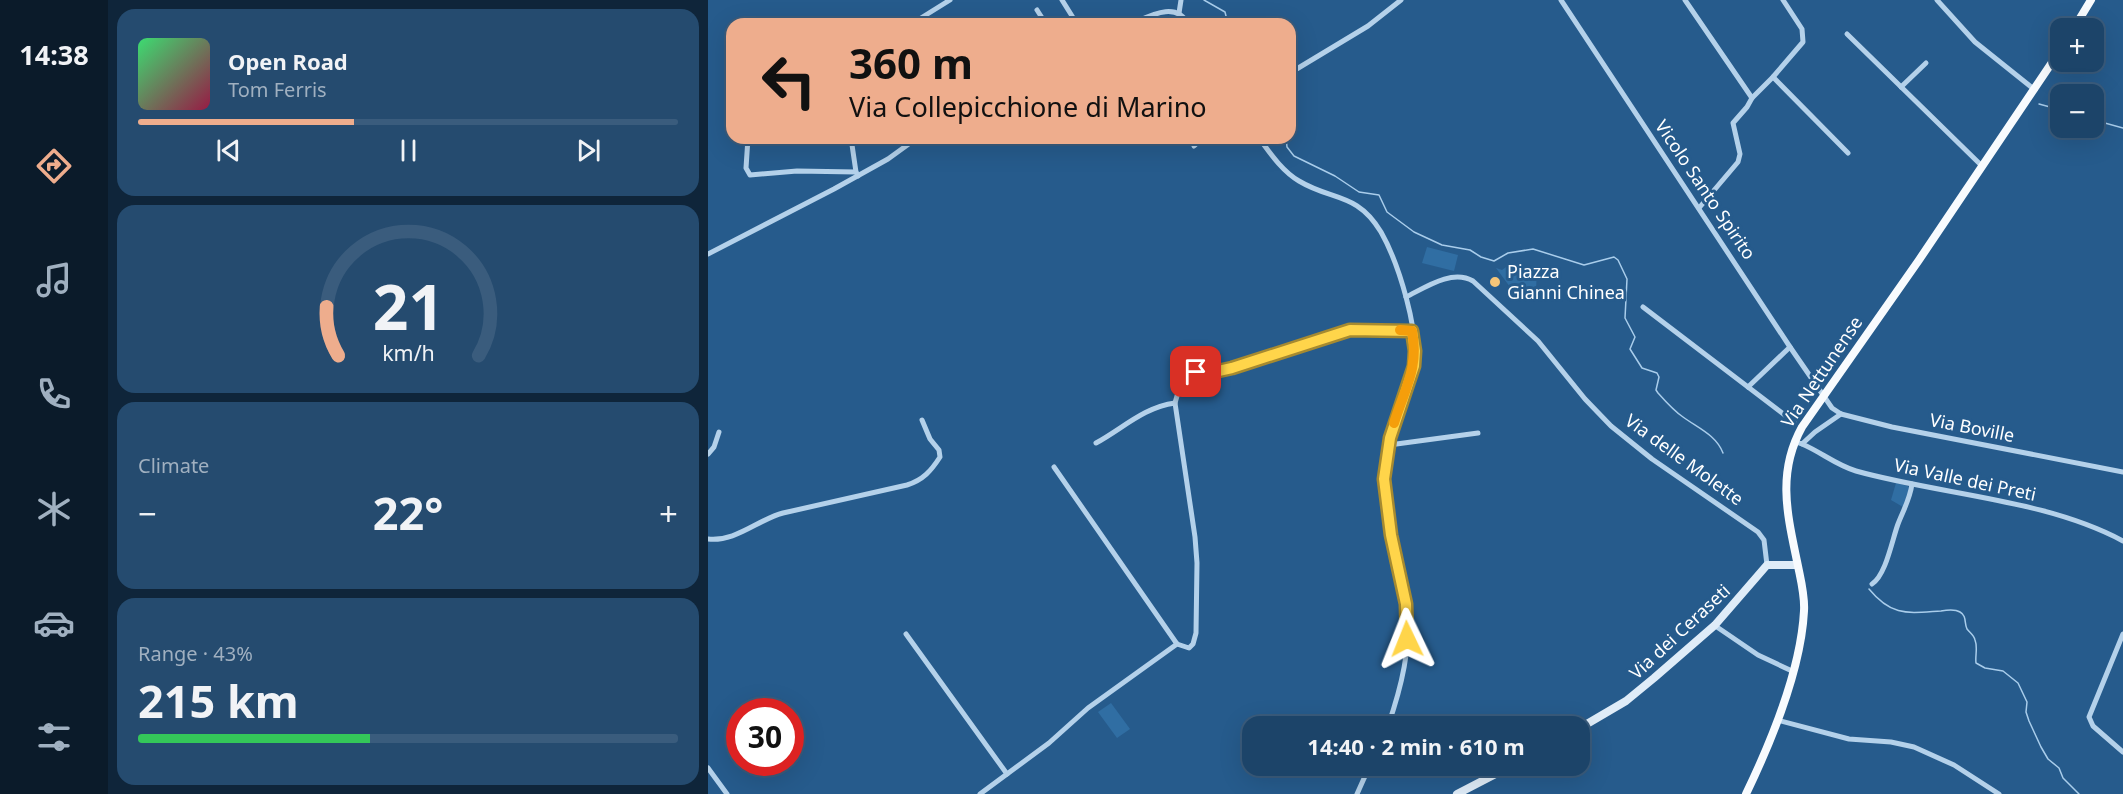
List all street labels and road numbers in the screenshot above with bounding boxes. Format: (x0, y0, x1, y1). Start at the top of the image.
street label: Vicolo Santo Spirito (1650, 115, 1761, 264)
street label: Via Nettunense (1775, 311, 1867, 432)
street label: Via Boville (1928, 407, 2017, 447)
street label: Via delle Molette (1621, 408, 1749, 510)
street label: Via Valle dei Preti (1892, 452, 2038, 506)
street label: Via dei Ceraseti (1624, 578, 1735, 684)

